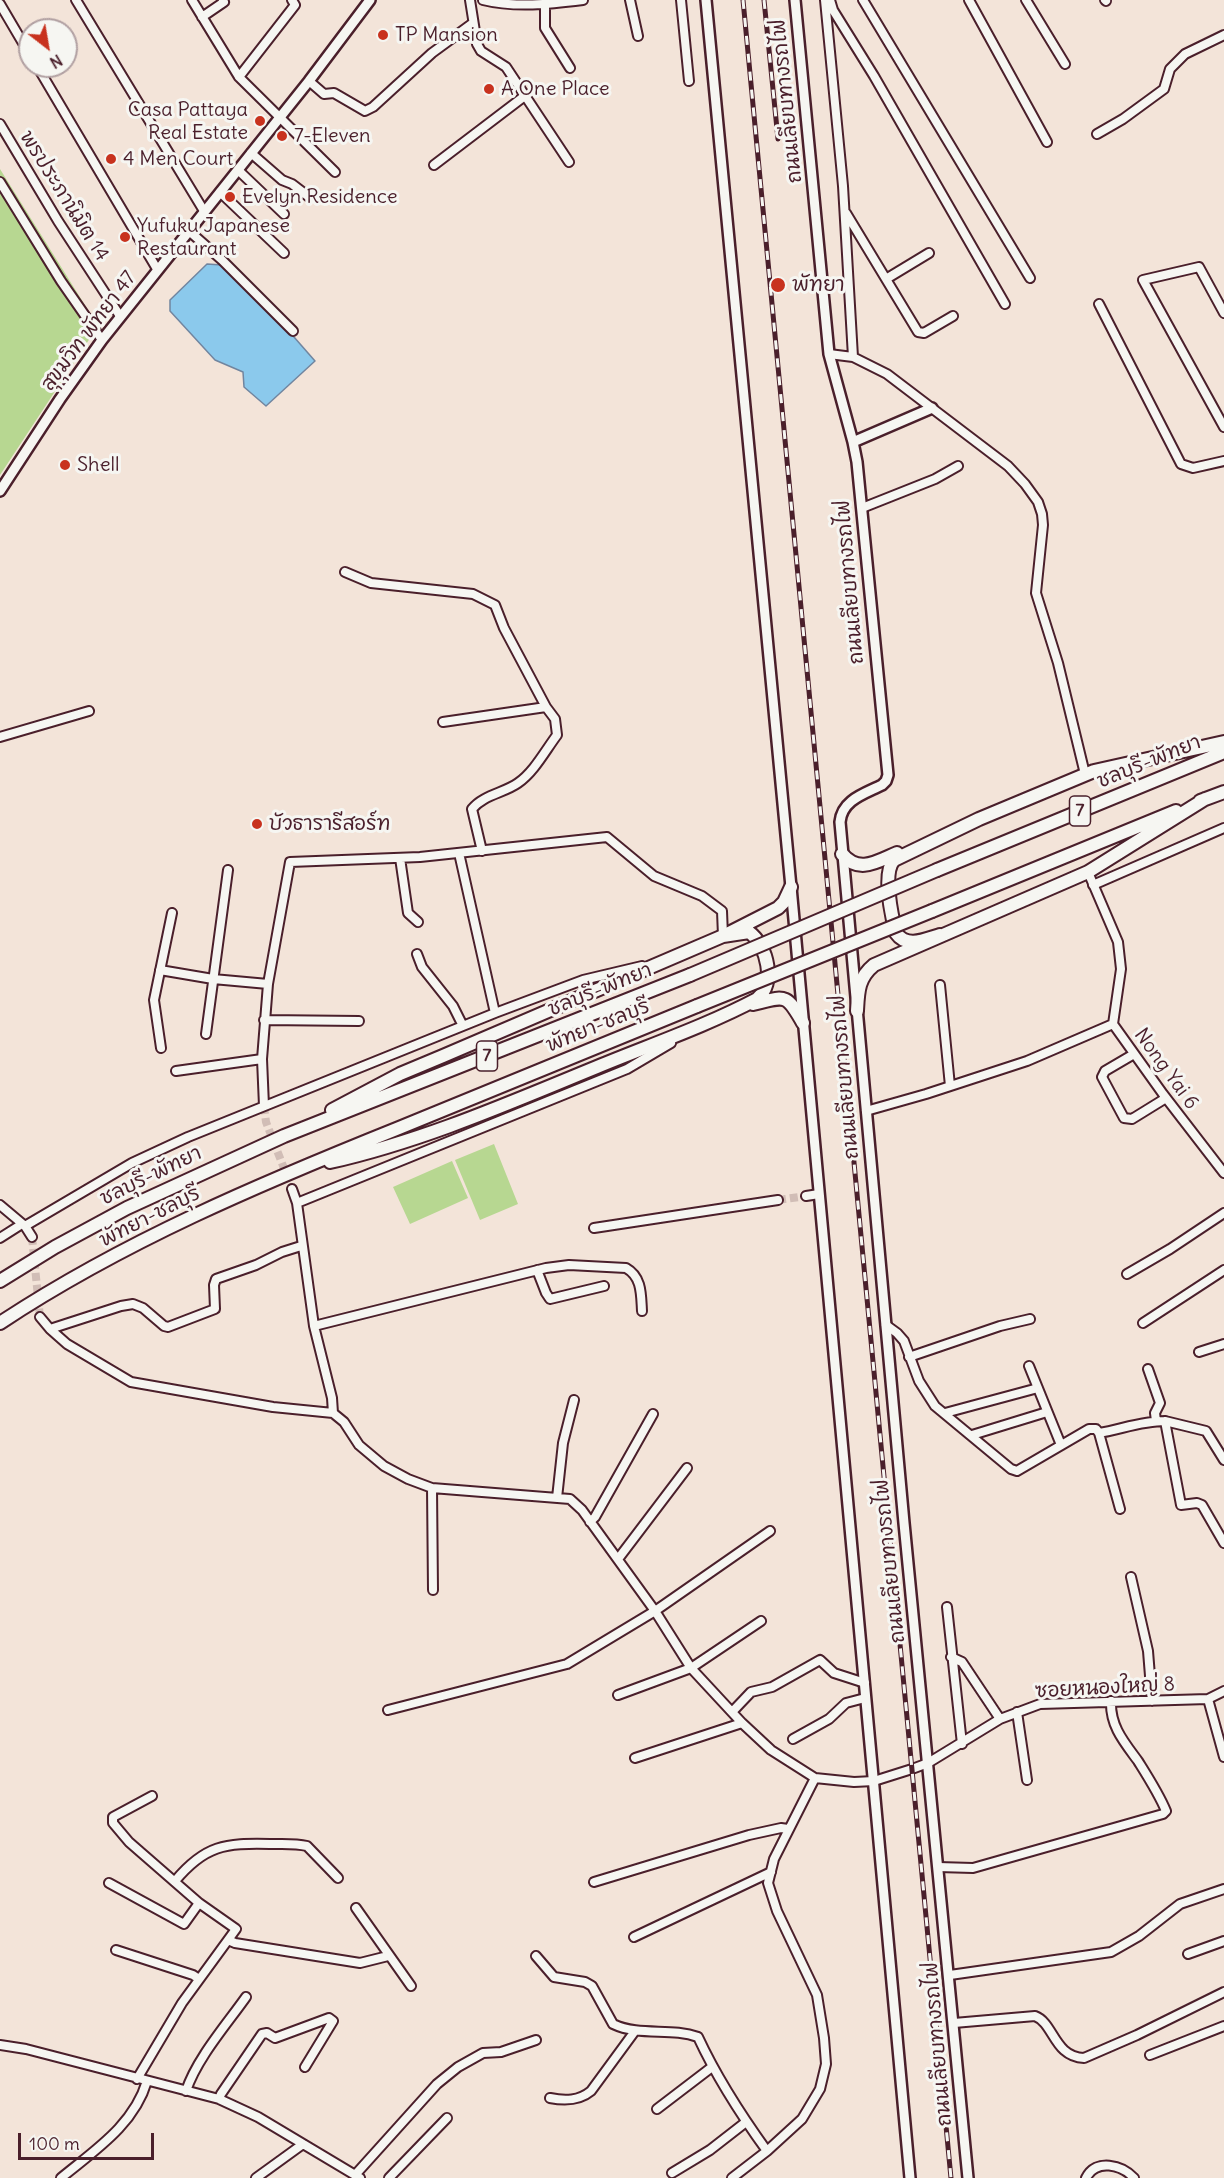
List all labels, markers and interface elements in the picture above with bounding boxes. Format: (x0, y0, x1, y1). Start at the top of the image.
north arrow (18, 18, 78, 78)
street label: ถนนเลียบทางรถไฟ (766, 18, 808, 184)
place label: TP Mansion (395, 23, 498, 47)
marker: TP Mansion (376, 28, 390, 42)
text: N (46, 50, 66, 73)
place label: A One Place (501, 77, 610, 101)
marker: A One Place (482, 82, 496, 96)
place label: Casa Pattaya Real Estate (128, 98, 248, 145)
marker: Casa Pattaya Real Estate (253, 114, 267, 128)
place label: 7-Eleven (294, 124, 371, 148)
street label: พรประภานิมิต 14 (14, 126, 114, 266)
marker: 7-Eleven (275, 129, 289, 143)
place label: 4 Men Court (123, 147, 233, 171)
marker: 4 Men Court (104, 152, 118, 166)
place label: Evelyn Residence (242, 185, 397, 209)
marker: Evelyn Residence (223, 190, 237, 204)
place label: Yufuku Japanese Restaurant (137, 214, 290, 261)
marker: Yufuku Japanese Restaurant (118, 230, 132, 244)
street label: สุขุมวิท พัทยา 47 (36, 267, 142, 395)
place label: พัทยา (792, 273, 845, 297)
marker: พัทยา (769, 276, 787, 294)
place label: Shell (77, 453, 119, 477)
marker: Shell (58, 458, 72, 472)
street label: ถนนเลียบทางรถไฟ (831, 499, 869, 665)
street label: ชลบุรี-พัทยา (1094, 730, 1204, 794)
road number: 7 (1070, 796, 1090, 826)
place label: บัวธารารีสอร์ท (269, 812, 391, 836)
marker: บัวธารารีสอร์ท (250, 817, 264, 831)
street label: ชลบุรี-พัทยา (545, 958, 655, 1022)
street label: พัทยา-ชลบุรี (543, 994, 653, 1058)
street label: ถนนเลียบทางรถไฟ (826, 994, 864, 1160)
street label: Nong Yai 6 (1129, 1024, 1203, 1114)
road number: 7 (476, 1041, 498, 1071)
street label: ชลบุรี-พัทยา (96, 1141, 206, 1211)
street label: พัทยา-ชลบุรี (96, 1181, 204, 1253)
street label: ถนนเลียบทางรถไฟ (869, 1478, 911, 1644)
street label: ซอยหนองใหญ่ 8 (1034, 1672, 1176, 1704)
street label: ถนนเลียบทางรถไฟ (919, 1961, 957, 2127)
scale bar (21, 2121, 158, 2159)
text: 100 m (29, 2132, 80, 2155)

